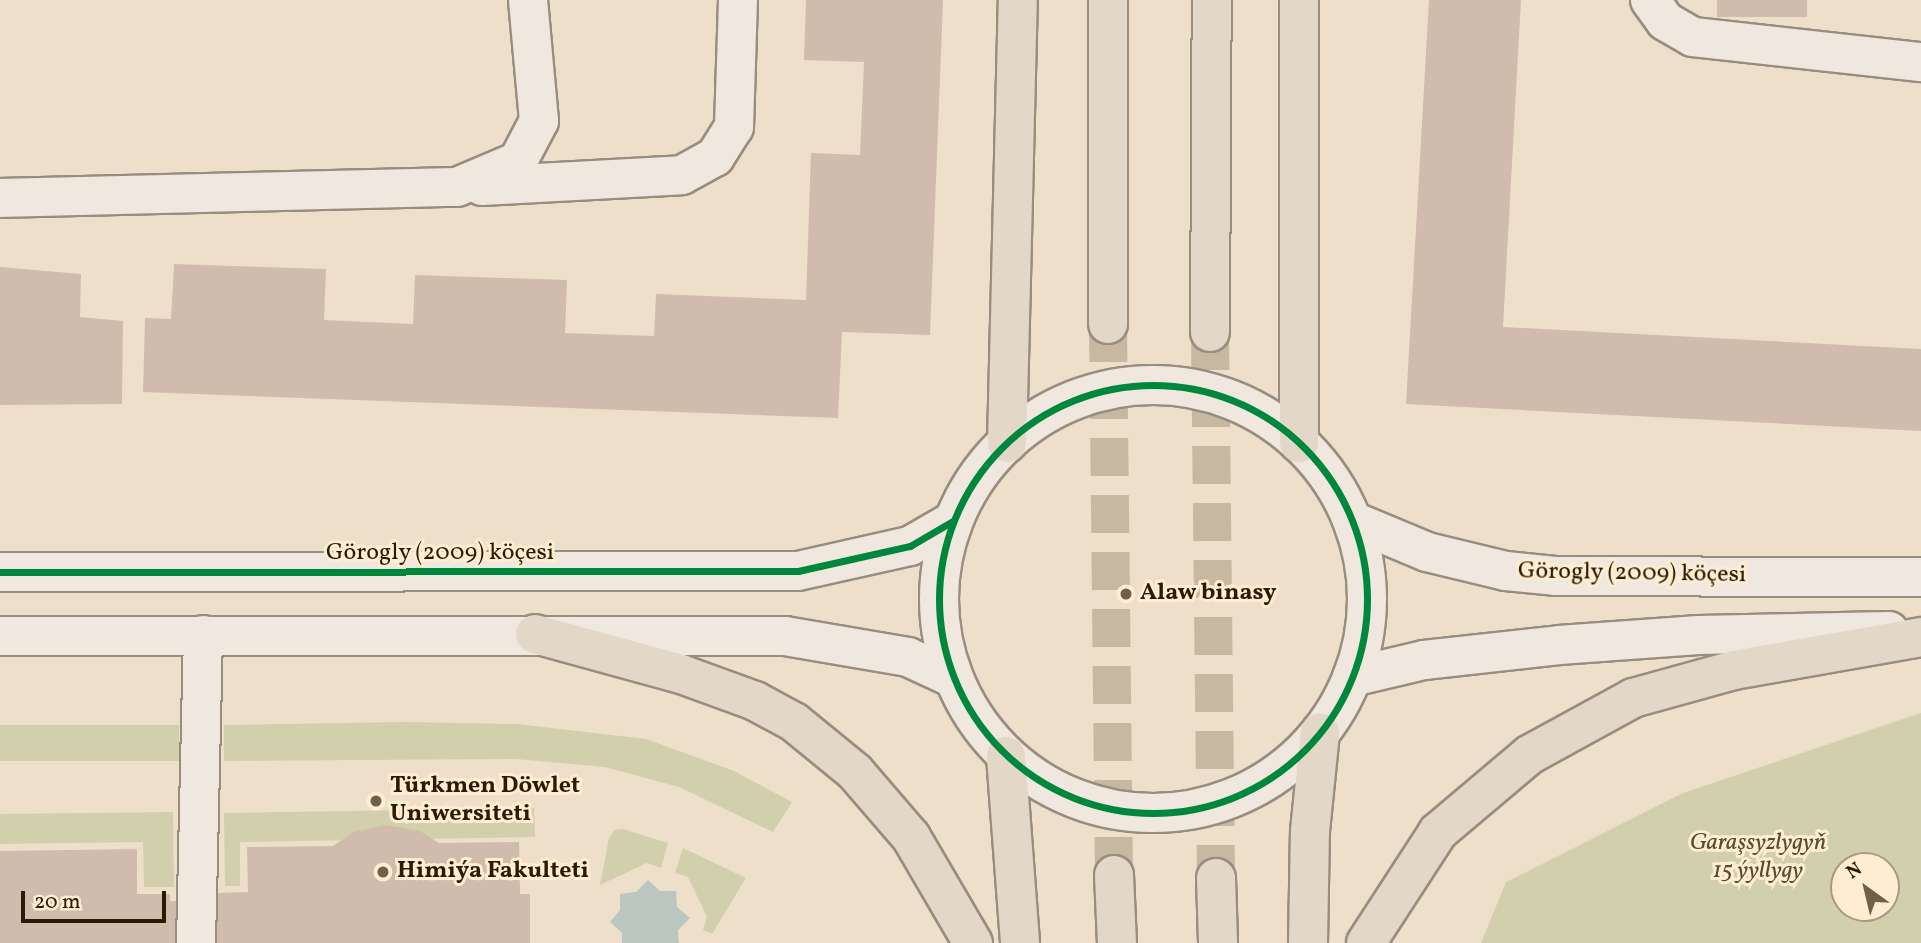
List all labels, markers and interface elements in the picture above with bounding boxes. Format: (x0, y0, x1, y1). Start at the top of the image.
street label: Görogly (2009) köçesi (326, 540, 554, 568)
street label: Görogly (2009) köçesi (1517, 558, 1747, 590)
place label: Alaw binasy (1140, 580, 1277, 608)
marker: Alaw binasy (1118, 586, 1134, 602)
place label: Türkmen Döwlet Uniwersiteti (390, 773, 580, 829)
marker: Türkmen Döwlet Uniwersiteti (368, 793, 384, 809)
park label: Garaşsyzlygyň 15 ýyllygy (1690, 830, 1826, 886)
north arrow (1830, 852, 1900, 922)
text: N (1841, 857, 1867, 886)
place label: Himiýa Fakulteti (397, 858, 589, 886)
marker: Himiýa Fakulteti (375, 864, 391, 880)
scale bar (24, 876, 170, 920)
text: 20 m (34, 888, 80, 917)

